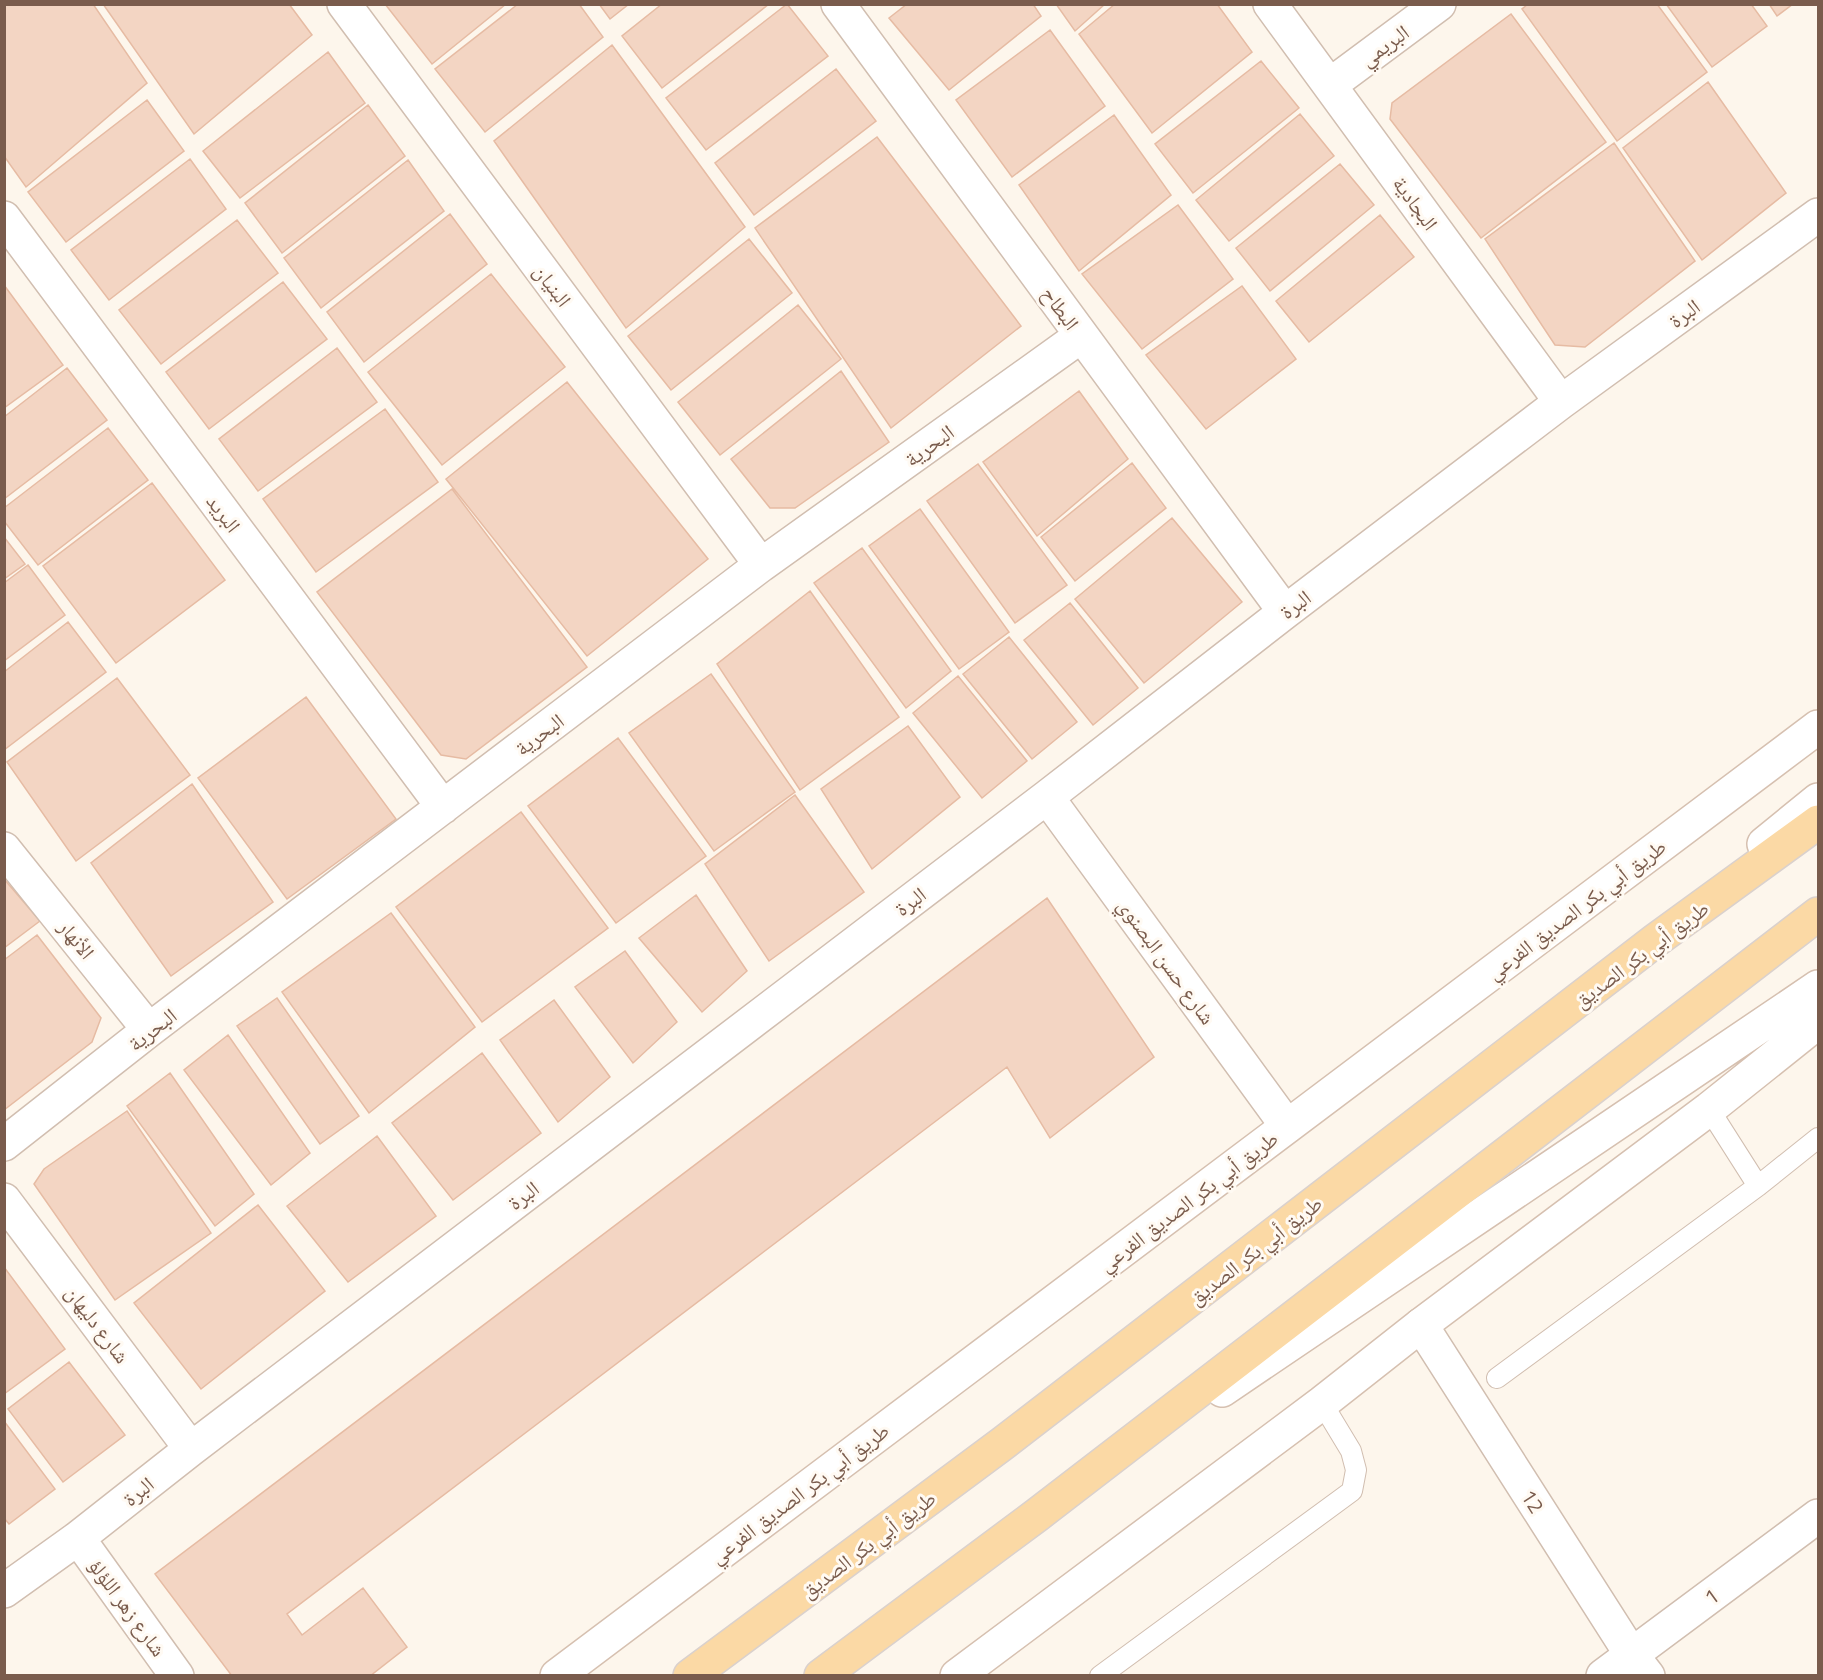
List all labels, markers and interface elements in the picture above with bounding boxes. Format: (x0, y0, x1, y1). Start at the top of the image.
street label: البريمي (1353, 16, 1416, 75)
street label: البجادية (1385, 169, 1447, 237)
street label: البنيان (526, 257, 580, 313)
street label: البطاح (1034, 279, 1088, 337)
street label: البرة (1661, 290, 1707, 336)
street label: البحرية (897, 416, 961, 474)
street label: البريد (199, 487, 249, 539)
street label: البرة (1272, 581, 1318, 627)
street label: البحرية (508, 705, 570, 763)
street label: طريق أبي بكر الصديق الفرعي (1481, 833, 1671, 985)
street label: البرة (887, 878, 933, 924)
street label: شارع حسن البصنوي (1109, 891, 1224, 1032)
street label: طريق أبي بكر الصديق (1569, 895, 1713, 1013)
street label: الأنهار (50, 911, 103, 966)
street label: البحرية (121, 1000, 183, 1058)
street label: طريق أبي بكر الصديق الفرعي (1093, 1125, 1283, 1277)
street label: البرة (500, 1172, 546, 1218)
street label: طريق أبي بكر الصديق (1183, 1190, 1327, 1310)
street label: شارع دليهان (58, 1278, 138, 1370)
street label: طريق أبي بكر الصديق الفرعي (704, 1417, 894, 1569)
street label: البرة (115, 1468, 161, 1514)
street label: 12 (1513, 1482, 1553, 1520)
street label: طريق أبي بكر الصديق (796, 1485, 940, 1603)
street label: شارع زهر اللؤلؤ (81, 1551, 175, 1663)
street label: 1 (1697, 1580, 1725, 1612)

